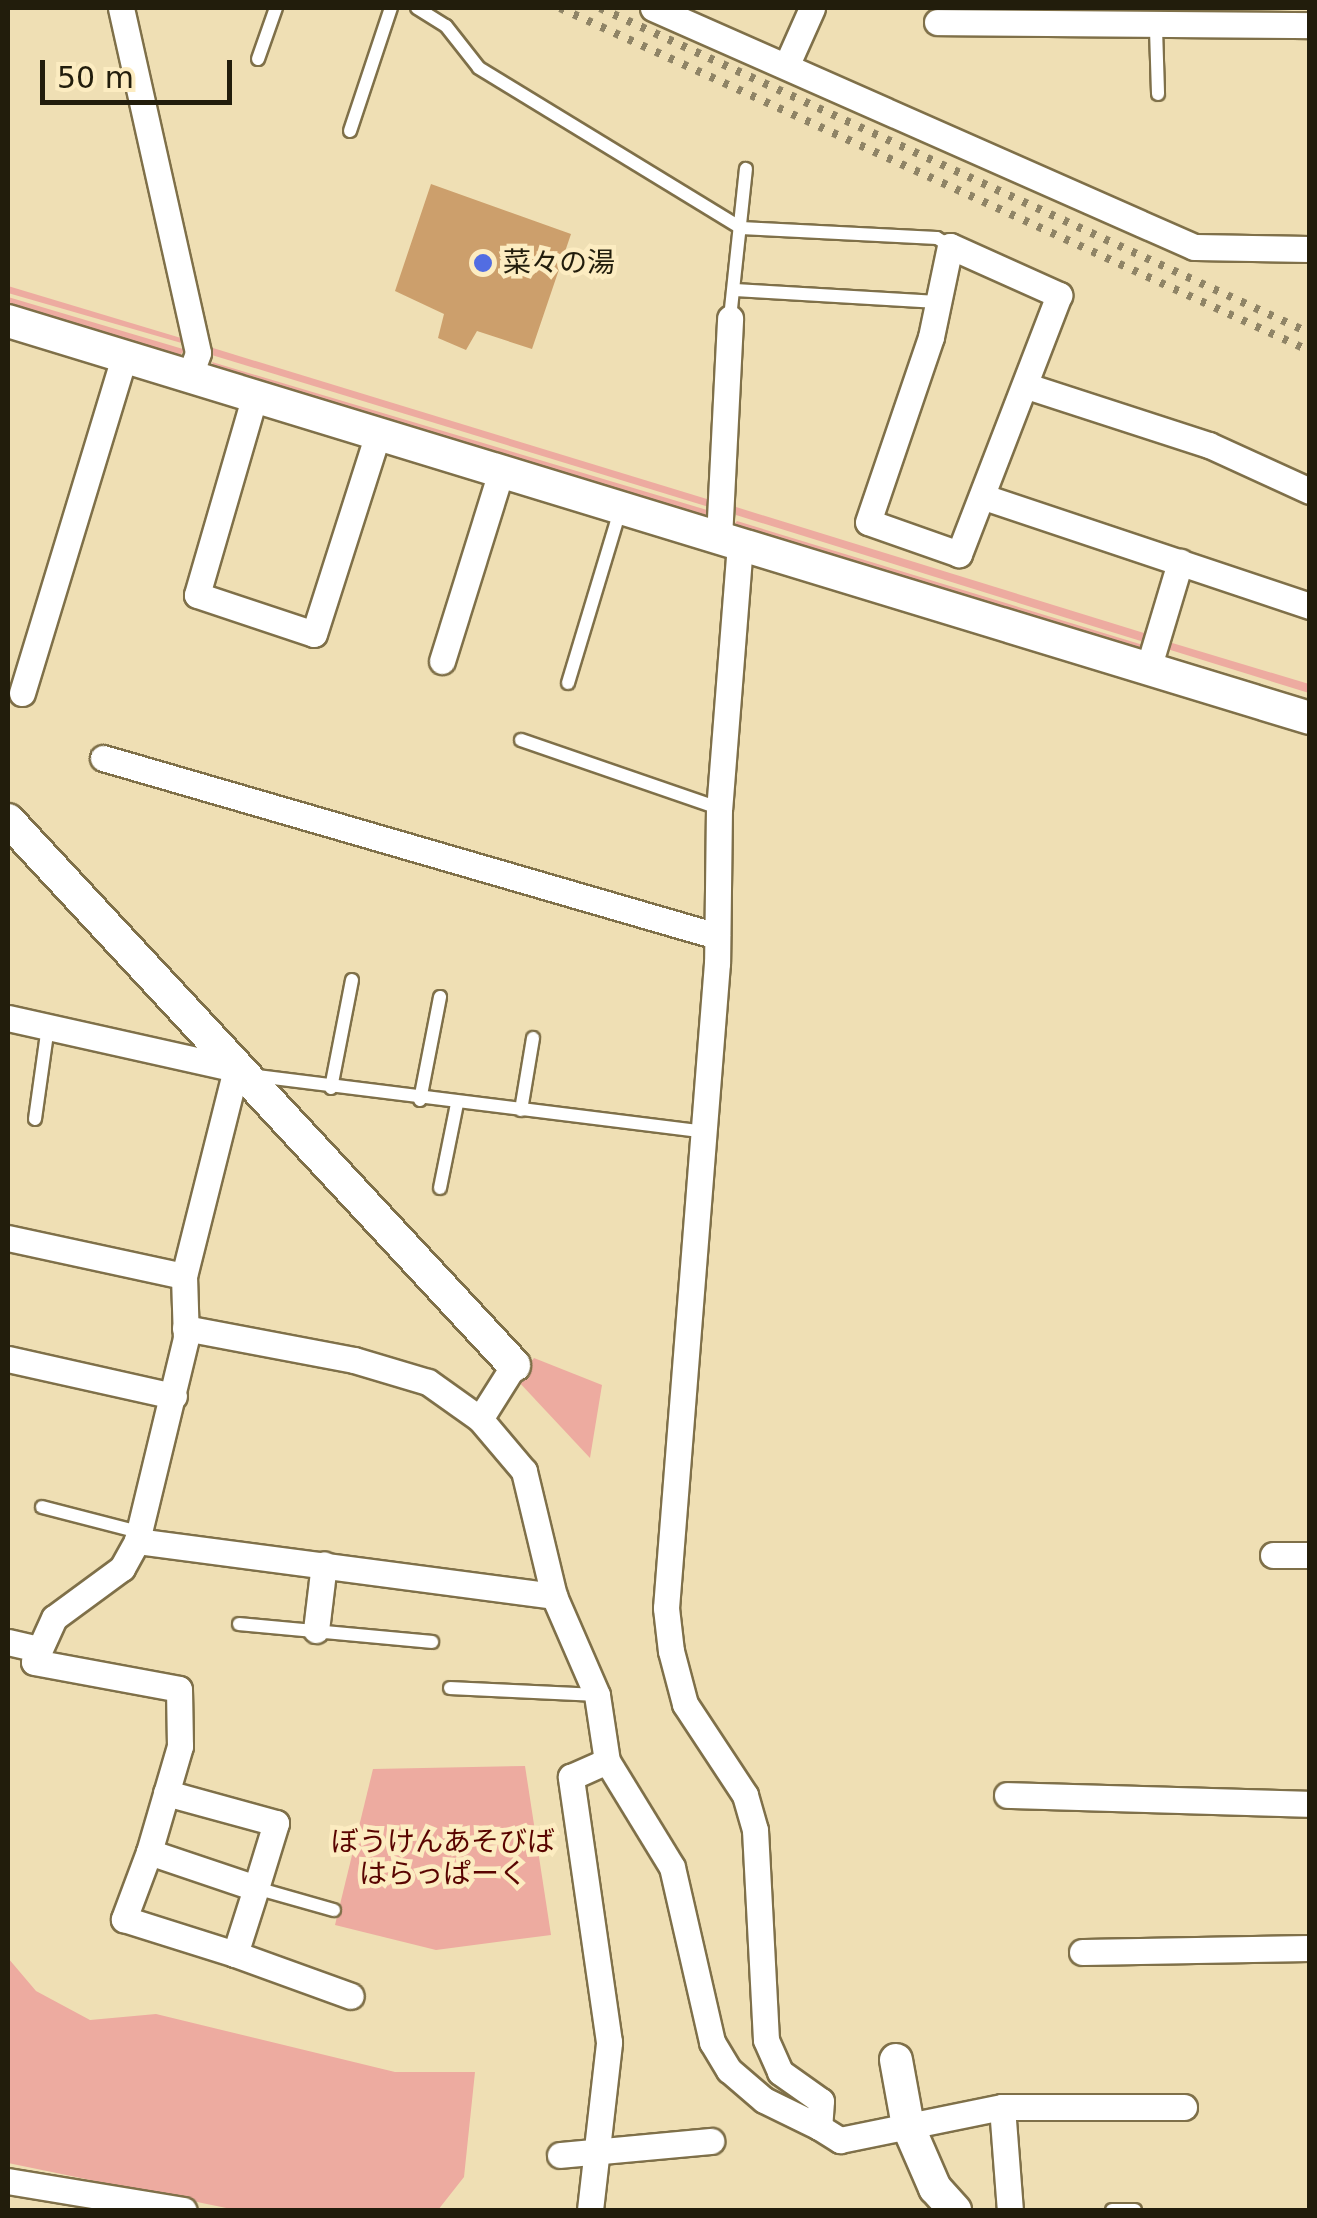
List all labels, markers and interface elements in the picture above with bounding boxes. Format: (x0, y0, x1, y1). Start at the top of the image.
scale bar (45, 40, 238, 102)
text: 50 m (57, 60, 134, 95)
place label: 菜々の湯 (503, 246, 615, 280)
marker: 菜々の湯 (472, 252, 494, 274)
park label: ぼうけんあそびば はらっぱーく (331, 1825, 555, 1891)

